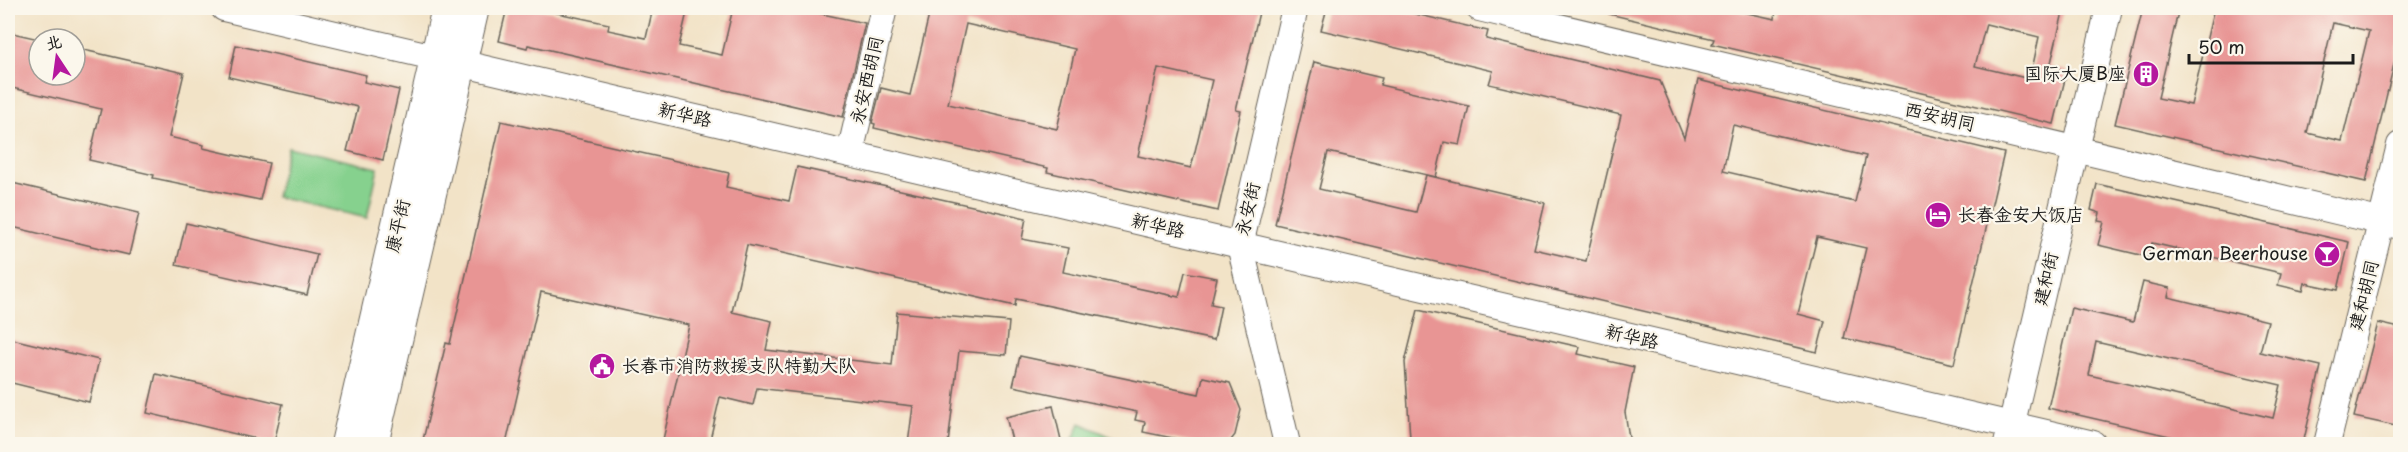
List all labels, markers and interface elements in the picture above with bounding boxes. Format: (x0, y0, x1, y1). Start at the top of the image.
north arrow (27, 27, 87, 87)
scale bar (2189, 27, 2352, 65)
text: 北 (43, 28, 64, 55)
street label: 永安西胡同 (842, 33, 889, 127)
text: 50 m (2198, 33, 2245, 60)
place label: 国际大厦B座 (2024, 59, 2126, 86)
building icon: 国际大厦B座 (2131, 59, 2161, 89)
street label: 新华路 (656, 94, 715, 133)
street label: 西安胡同 (1902, 94, 1978, 137)
street label: 永安街 (1227, 179, 1266, 238)
street label: 康平街 (377, 196, 416, 255)
hotel icon: 长春金安大饭店 (1923, 200, 1953, 230)
place label: 长春金安大饭店 (1958, 200, 2084, 227)
street label: 新华路 (1129, 205, 1188, 244)
place label: German Beerhouse (2142, 239, 2308, 266)
bar icon: German Beerhouse (2312, 239, 2342, 269)
street label: 建和街 (2025, 249, 2064, 308)
street label: 建和胡同 (2341, 256, 2384, 333)
street label: 新华路 (1603, 316, 1662, 355)
public building icon: 长春市消防救援支队特勤大队 (587, 351, 617, 381)
place label: 长春市消防救援支队特勤大队 (622, 351, 856, 378)

